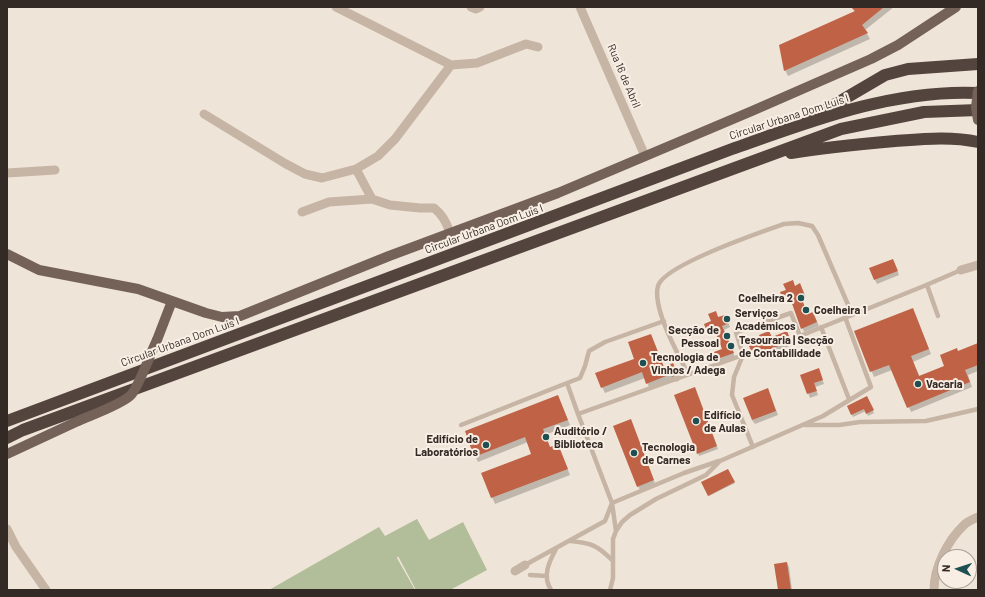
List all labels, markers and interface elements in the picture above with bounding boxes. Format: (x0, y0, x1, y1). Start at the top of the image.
street label: Rua 16 de Abril (605, 42, 643, 110)
street label: Circular Urbana Dom Luís I (728, 91, 850, 143)
street label: Circular Urbana Dom Luís I (423, 201, 545, 257)
place label: Coelheira 2 (738, 291, 793, 305)
marker: Coelheira 2 (796, 293, 806, 303)
place label: Coelheira 1 (814, 303, 866, 317)
marker: Coelheira 1 (801, 305, 811, 315)
place label: Serviços Académicos (735, 306, 796, 332)
street label: Circular Urbana Dom Luís I (119, 314, 241, 370)
marker: Serviços Académicos (722, 314, 732, 324)
place label: Secção de Pessoal (668, 323, 719, 349)
marker: Secção de Pessoal (722, 331, 732, 341)
place label: Tesouraria | Secção de Contabilidade (739, 333, 834, 359)
marker: Tesouraria | Secção de Contabilidade (726, 341, 736, 351)
place label: Tecnologia de Vinhos / Adega (651, 350, 725, 376)
marker: Tecnologia de Vinhos / Adega (638, 358, 648, 368)
place label: Vacaria (926, 377, 963, 391)
marker: Vacaria (913, 379, 923, 389)
place label: Edifício de Aulas (704, 408, 746, 434)
marker: Edifício de Aulas (691, 416, 701, 426)
place label: Auditório / Biblioteca (554, 424, 607, 450)
place label: Edifício de Laboratórios (415, 432, 478, 458)
marker: Auditório / Biblioteca (541, 432, 551, 442)
marker: Edifício de Laboratórios (481, 440, 491, 450)
place label: Tecnologia de Carnes (642, 440, 695, 466)
marker: Tecnologia de Carnes (629, 448, 639, 458)
north arrow (937, 549, 977, 589)
text: N (939, 564, 952, 572)

